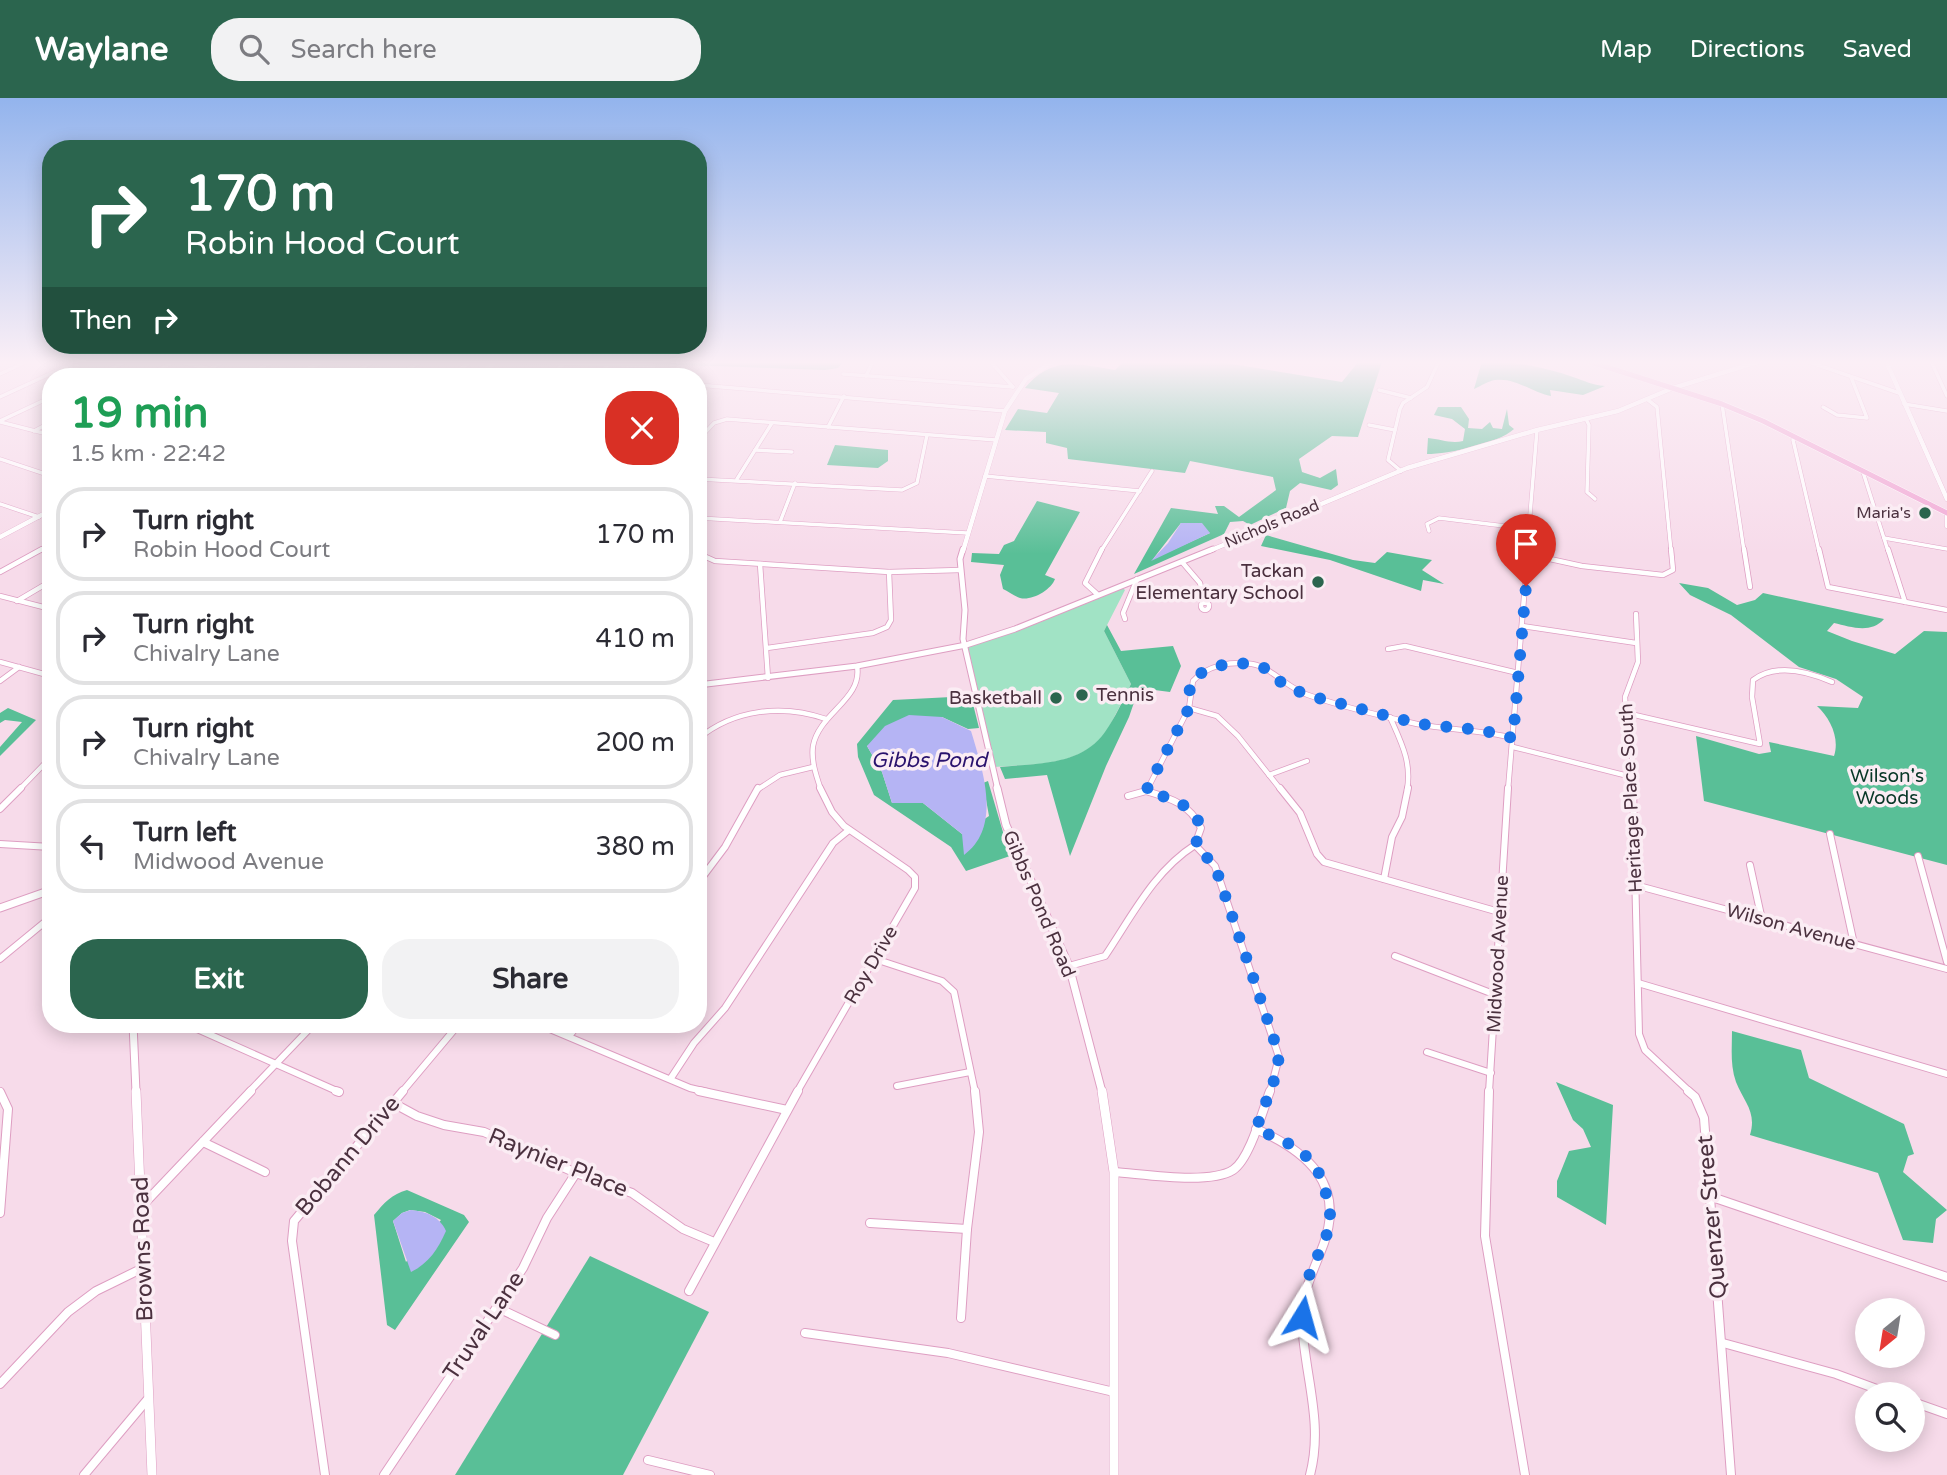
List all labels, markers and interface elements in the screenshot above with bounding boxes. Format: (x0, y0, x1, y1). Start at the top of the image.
search box (211, 18, 701, 81)
text: Waylane (35, 30, 169, 69)
icon: search (235, 30, 273, 68)
text: Search here (291, 34, 437, 65)
text: Map (1600, 35, 1652, 64)
text: Directions (1690, 35, 1805, 64)
text: Saved (1843, 35, 1912, 64)
text: 170 m (185, 165, 335, 224)
icon: right (70, 168, 161, 259)
text: Robin Hood Court (185, 225, 460, 263)
icon: right (146, 301, 184, 339)
text: Then (70, 305, 132, 336)
text: 19 min (70, 388, 208, 439)
button: close (605, 391, 679, 465)
text: 1.5 km · 22:42 (70, 440, 226, 468)
street label: Nichols Road (1222, 495, 1322, 553)
place label: Maria's (1856, 503, 1911, 523)
text: Turn right (133, 505, 254, 536)
marker: Maria's (1917, 505, 1933, 521)
pin (1496, 514, 1556, 586)
icon: right (74, 515, 112, 553)
text: 170 m (595, 519, 675, 550)
icon: arrive (1507, 525, 1545, 563)
text: Robin Hood Court (133, 536, 330, 564)
place label: Tackan Elementary School (1135, 560, 1304, 604)
marker: Tackan Elementary School (1310, 574, 1326, 590)
text: Turn right (133, 609, 254, 640)
icon: right (74, 619, 112, 657)
text: 410 m (595, 623, 675, 654)
text: Chivalry Lane (133, 640, 280, 668)
place label: Tennis (1096, 684, 1154, 706)
place label: Basketball (949, 687, 1042, 709)
marker: Tennis (1074, 687, 1090, 703)
marker: Basketball (1048, 690, 1064, 706)
street label: Heritage Place South (1615, 703, 1647, 893)
text: Turn right (133, 713, 254, 744)
icon: right (74, 723, 112, 761)
text: 200 m (595, 727, 675, 758)
text: Chivalry Lane (133, 744, 280, 772)
water label: Gibbs Pond (871, 748, 990, 773)
park label: Wilson's Woods (1850, 765, 1924, 809)
text: Turn left (133, 817, 236, 848)
icon: left (74, 827, 112, 865)
street label: Gibbs Pond Road (998, 827, 1080, 981)
text: 380 m (595, 831, 675, 862)
text: Midwood Avenue (133, 848, 324, 876)
street label: Midwood Avenue (1483, 875, 1513, 1033)
street label: Wilson Avenue (1724, 899, 1858, 955)
street label: Roy Drive (840, 922, 902, 1008)
button: Exit (70, 939, 368, 1019)
button: Share (382, 939, 679, 1019)
street label: Bobann Drive (290, 1090, 406, 1222)
street label: Raynier Place (484, 1122, 632, 1204)
street label: Quenzer Street (1691, 1134, 1733, 1300)
street label: Browns Road (126, 1176, 160, 1322)
street label: Truval Lane (437, 1266, 531, 1386)
position arrow (1265, 1280, 1339, 1354)
north arrow (1855, 1298, 1925, 1368)
map controls (1855, 1298, 1925, 1452)
button: search (1855, 1382, 1925, 1452)

